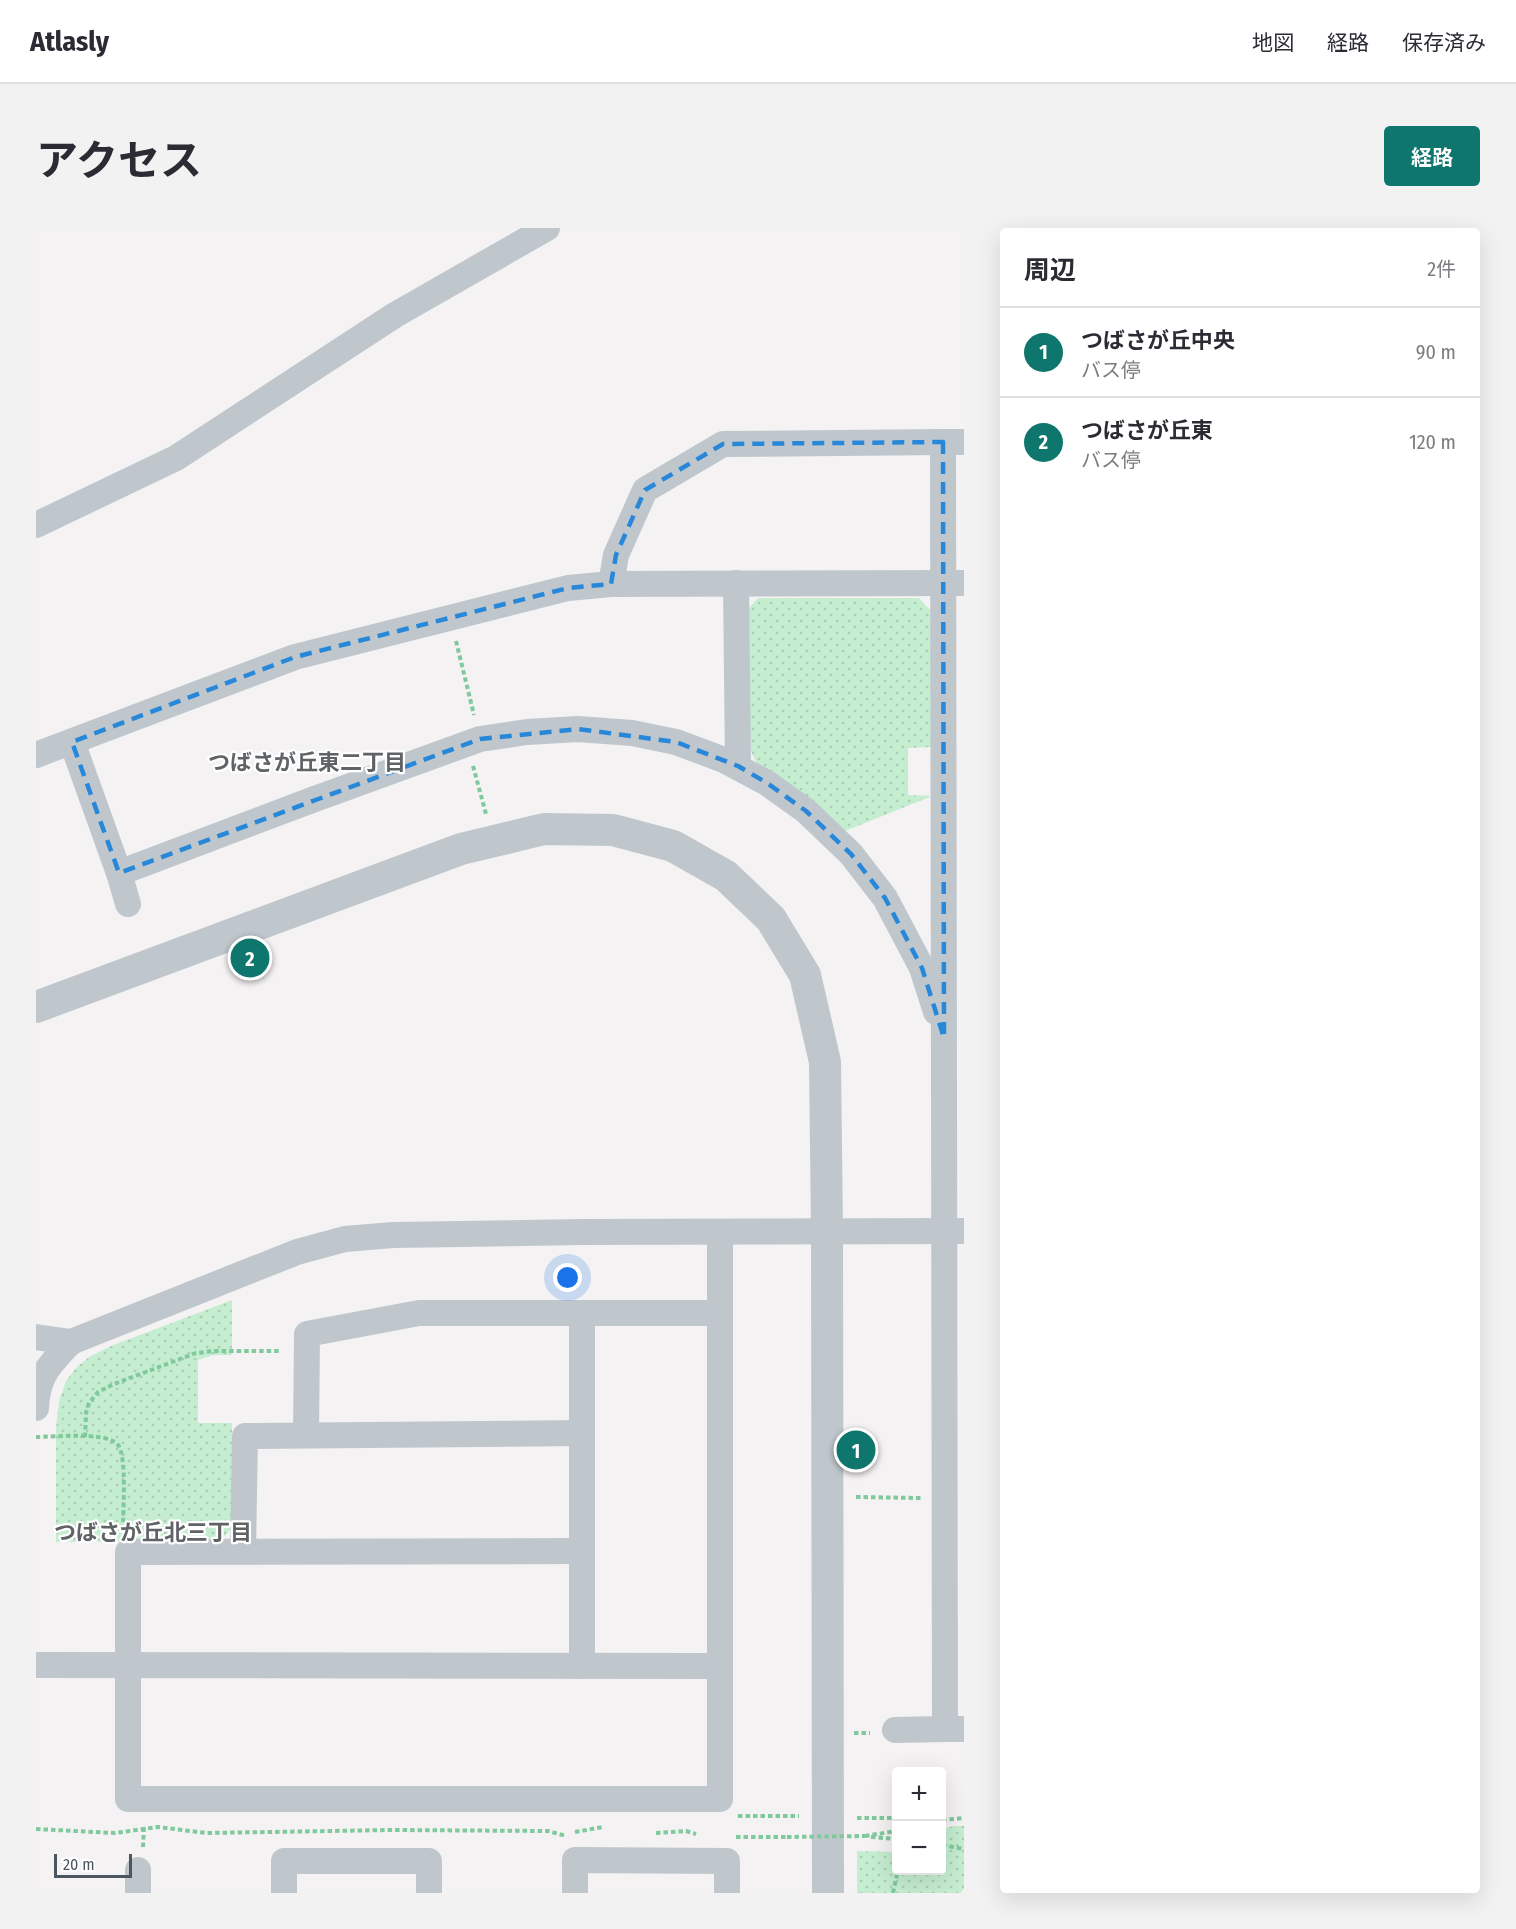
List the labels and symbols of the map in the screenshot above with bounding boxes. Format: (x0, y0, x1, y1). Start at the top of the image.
district label: つばさが丘東二丁目 (208, 749, 406, 776)
pin: 2 (230, 936, 270, 980)
your location (553, 1263, 582, 1292)
pin: 1 (836, 1428, 876, 1472)
district label: つばさが丘北三丁目 (54, 1519, 252, 1546)
scale bar (54, 1851, 132, 1878)

